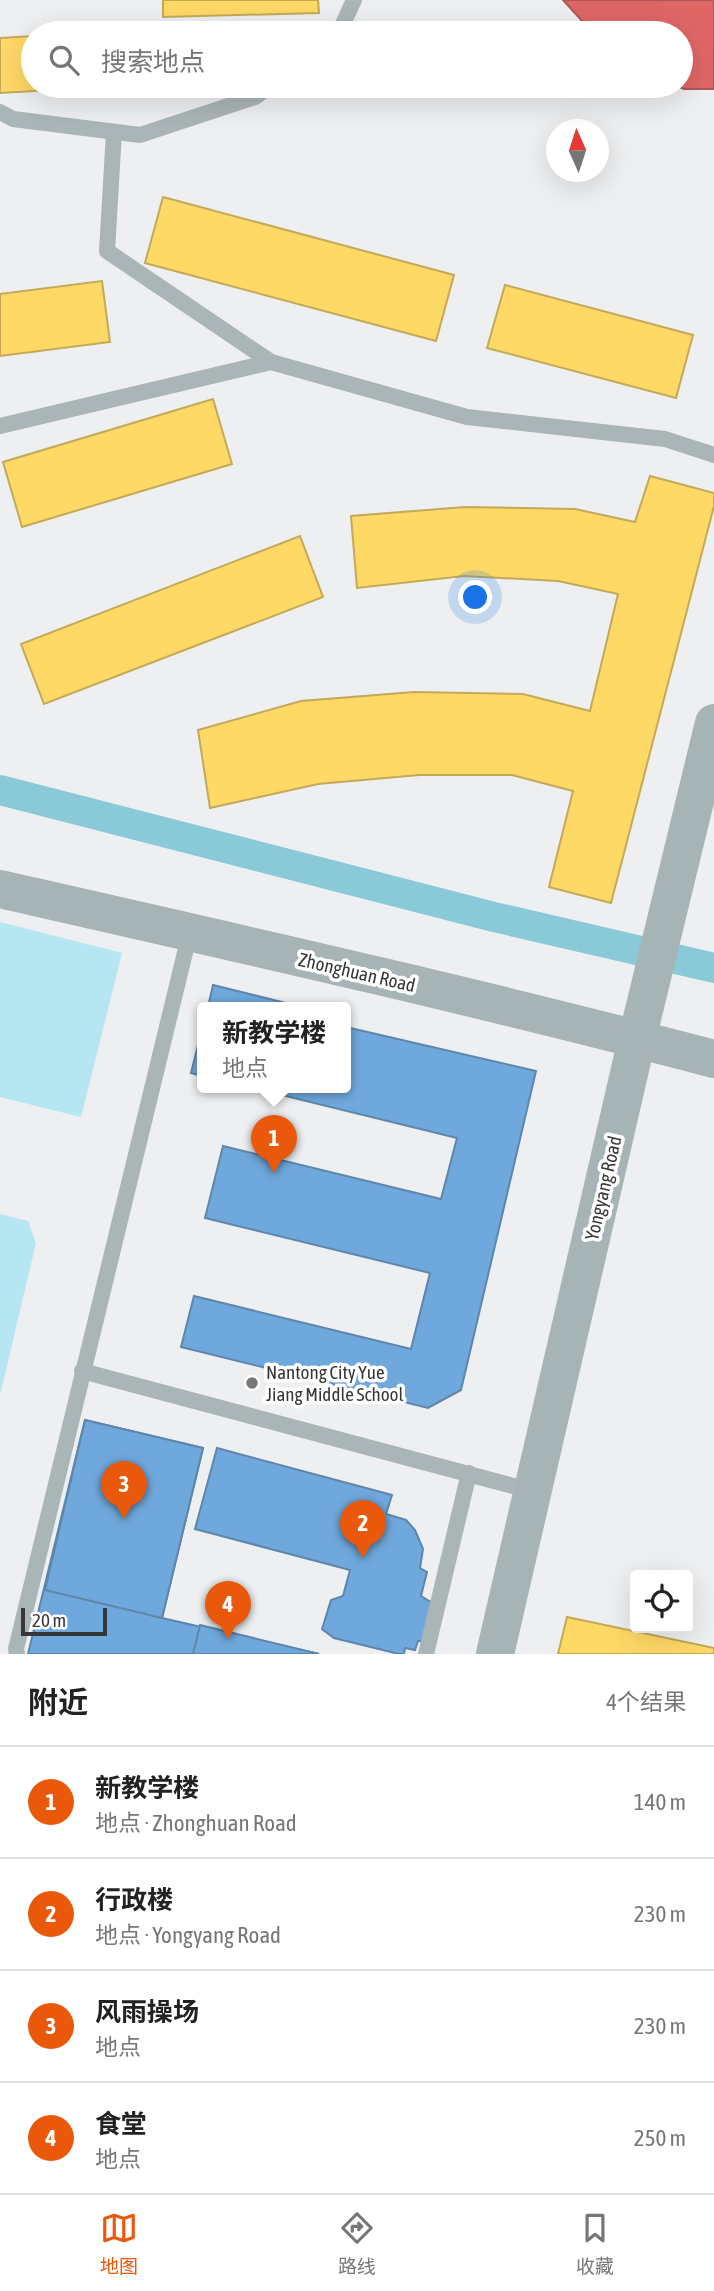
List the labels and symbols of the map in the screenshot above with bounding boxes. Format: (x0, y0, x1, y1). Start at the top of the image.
north arrow (546, 119, 609, 182)
your location (458, 580, 492, 614)
street label: Zhonghuan Road (296, 948, 418, 996)
pin: 1 (251, 1115, 297, 1173)
street label: Yongyang Road (580, 1134, 626, 1242)
place label: Nantong City Yue Jiang Middle School (266, 1361, 404, 1405)
marker: Nantong City Yue Jiang Middle School (244, 1375, 260, 1391)
pin: 3 (101, 1461, 147, 1519)
pin: 2 (340, 1500, 386, 1558)
pin: 4 (205, 1581, 251, 1639)
scale bar (21, 1605, 107, 1637)

